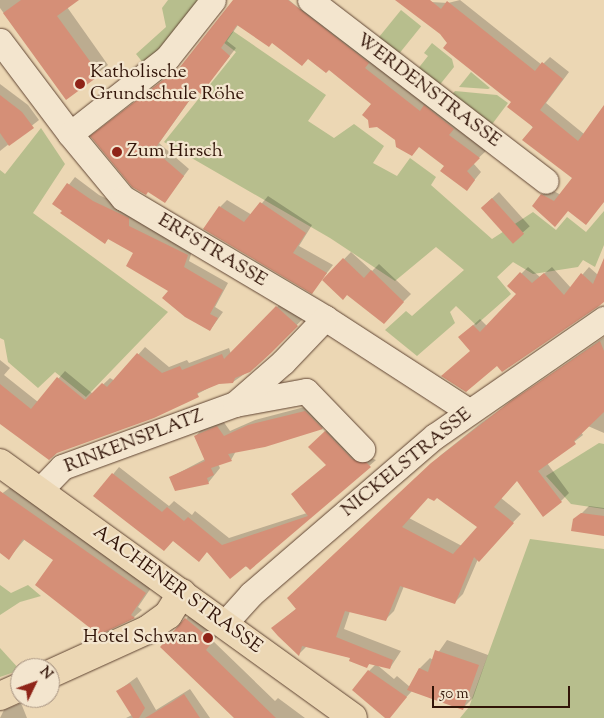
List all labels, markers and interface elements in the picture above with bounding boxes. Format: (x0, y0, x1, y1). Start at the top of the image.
street label: WERDENSTRASSE (351, 29, 505, 153)
place label: Katholische Grundschule Röhe (90, 62, 244, 106)
marker: Katholische Grundschule Röhe (74, 78, 86, 90)
place label: Zum Hirsch (127, 141, 223, 163)
marker: Zum Hirsch (111, 146, 123, 158)
street label: ERFSTRASSE (153, 209, 271, 293)
street label: NICKELSTRASSE (337, 403, 477, 523)
street label: RINKENSPLATZ (61, 405, 207, 479)
street label: AACHENER STRASSE (88, 521, 266, 659)
place label: Hotel Schwan (83, 627, 198, 649)
marker: Hotel Schwan (202, 632, 214, 644)
north arrow (10, 658, 60, 708)
text: N (34, 663, 57, 684)
scale bar (434, 676, 572, 708)
text: 50 m (440, 684, 469, 705)

